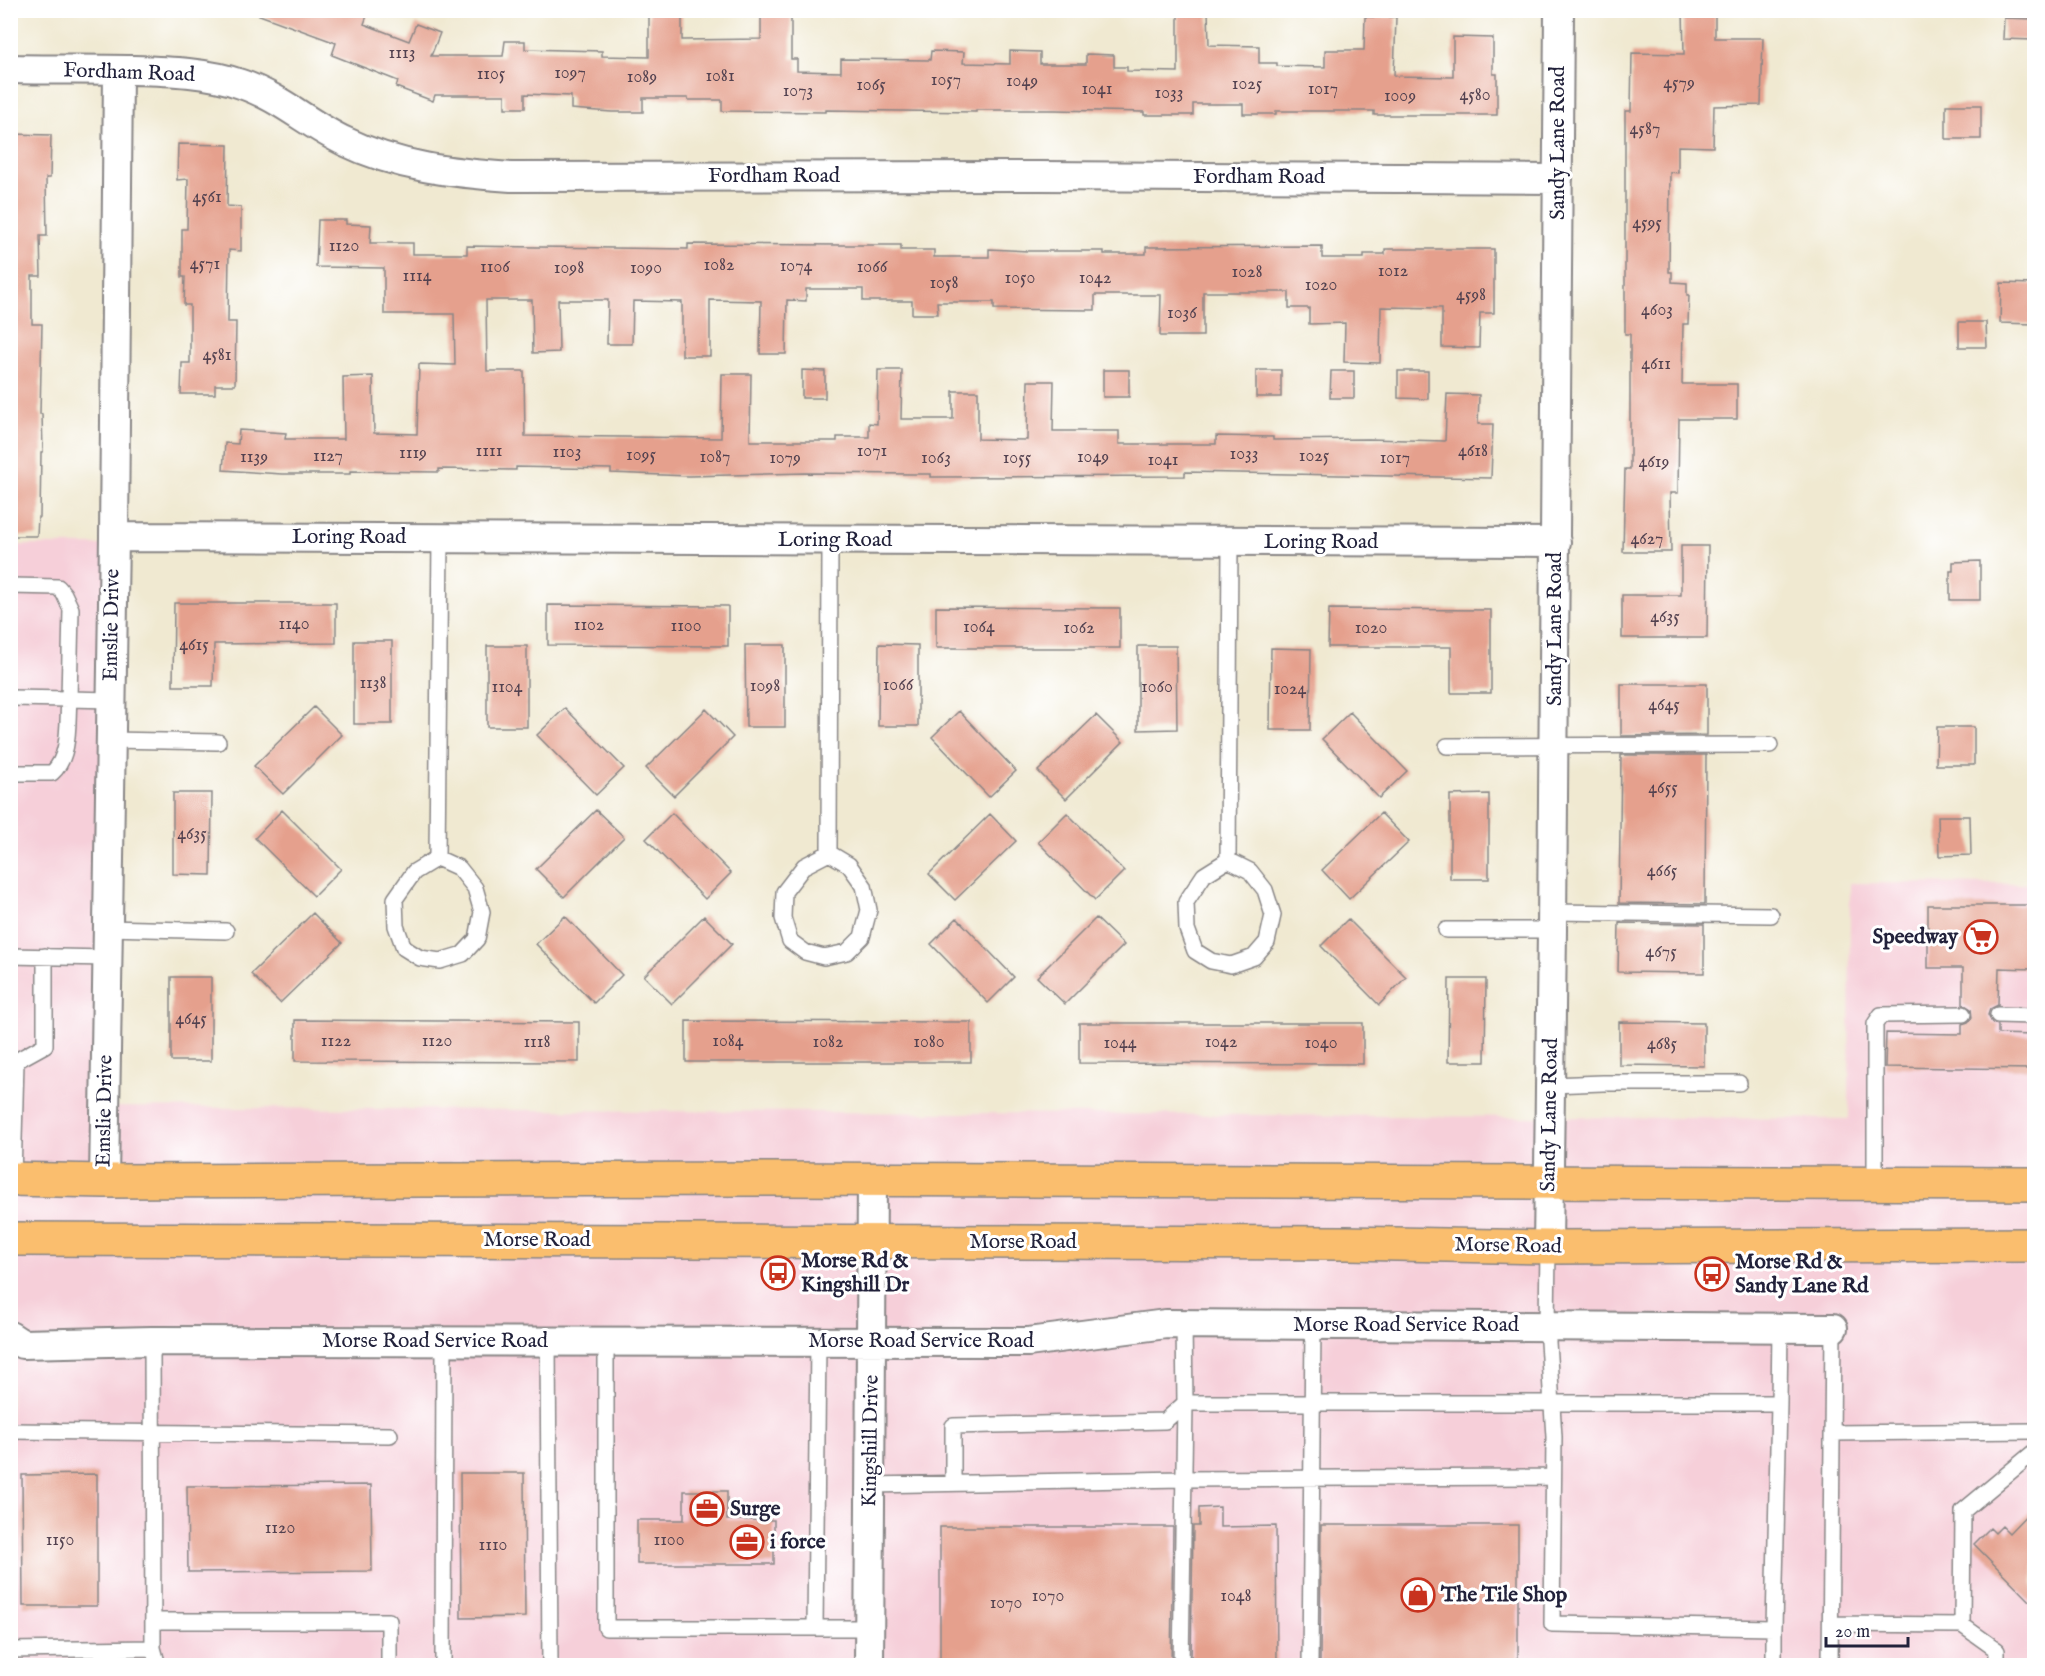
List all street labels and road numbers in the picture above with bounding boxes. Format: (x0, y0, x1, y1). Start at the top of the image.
street label: Fordham Road (63, 57, 196, 89)
street label: Sandy Lane Road (1545, 65, 1572, 220)
street label: Fordham Road (708, 163, 841, 190)
street label: Fordham Road (1193, 164, 1326, 191)
street label: Loring Road (292, 524, 407, 551)
street label: Loring Road (778, 527, 893, 554)
street label: Loring Road (1264, 529, 1379, 556)
street label: Sandy Lane Road (1542, 551, 1569, 706)
street label: Emslie Drive (98, 568, 126, 682)
street label: Sandy Lane Road (1535, 1037, 1565, 1192)
street label: Emslie Drive (91, 1054, 119, 1168)
street label: Morse Road (483, 1227, 592, 1254)
street label: Morse Road (969, 1229, 1078, 1256)
street label: Morse Road (1454, 1232, 1563, 1260)
street label: Morse Road Service Road (1293, 1312, 1520, 1339)
street label: Morse Road Service Road (322, 1328, 549, 1355)
street label: Morse Road Service Road (808, 1328, 1035, 1355)
street label: Kingshill Drive (856, 1374, 886, 1508)

